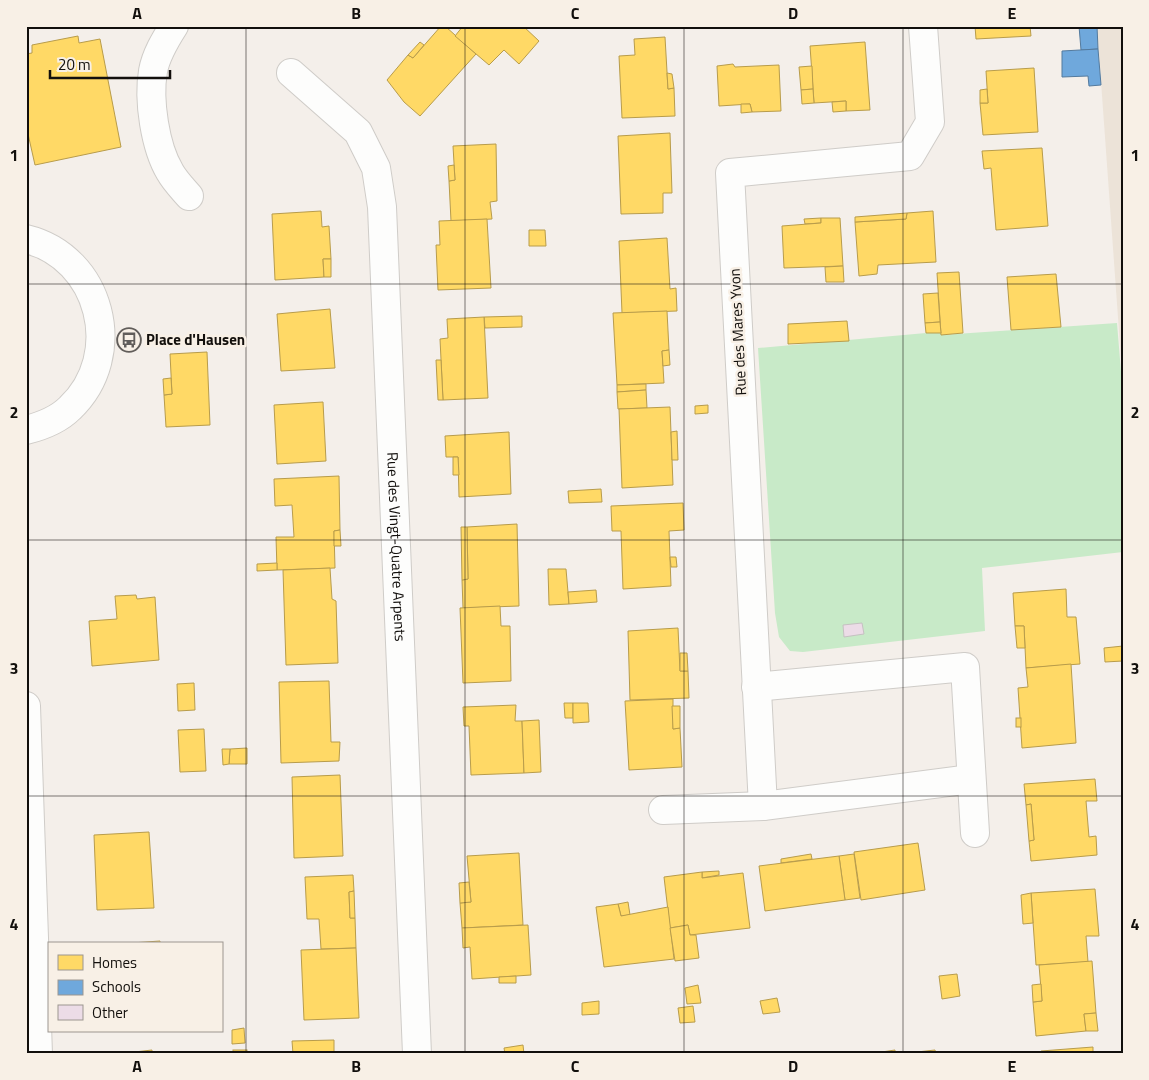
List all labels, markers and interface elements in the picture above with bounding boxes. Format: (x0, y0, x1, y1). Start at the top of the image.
text: A (132, 1, 142, 25)
text: B (351, 1, 361, 25)
text: C (571, 1, 580, 25)
text: D (788, 1, 798, 25)
text: E (1008, 1, 1017, 25)
scale bar (50, 48, 170, 80)
text: 20 m (58, 53, 91, 76)
text: 1 (10, 143, 18, 167)
text: 1 (1131, 143, 1139, 167)
street label: Rue des Mares Yvon (723, 268, 752, 396)
bus stop icon: Place d'Hausen (116, 327, 142, 353)
place label: Place d'Hausen (146, 328, 245, 351)
text: 2 (10, 400, 18, 424)
text: 2 (1131, 400, 1139, 424)
street label: Rue des Vingt-Quatre Arpents (381, 451, 412, 642)
text: 3 (10, 656, 18, 680)
text: 3 (1131, 656, 1139, 680)
text: 4 (10, 912, 19, 936)
text: 4 (1131, 912, 1140, 936)
legend (48, 942, 222, 1032)
text: Homes (92, 951, 137, 974)
text: Schools (92, 975, 141, 998)
text: Other (92, 1001, 128, 1024)
text: A (132, 1054, 142, 1078)
text: B (351, 1054, 361, 1078)
text: C (571, 1054, 580, 1078)
text: D (788, 1054, 798, 1078)
text: E (1008, 1054, 1017, 1078)

